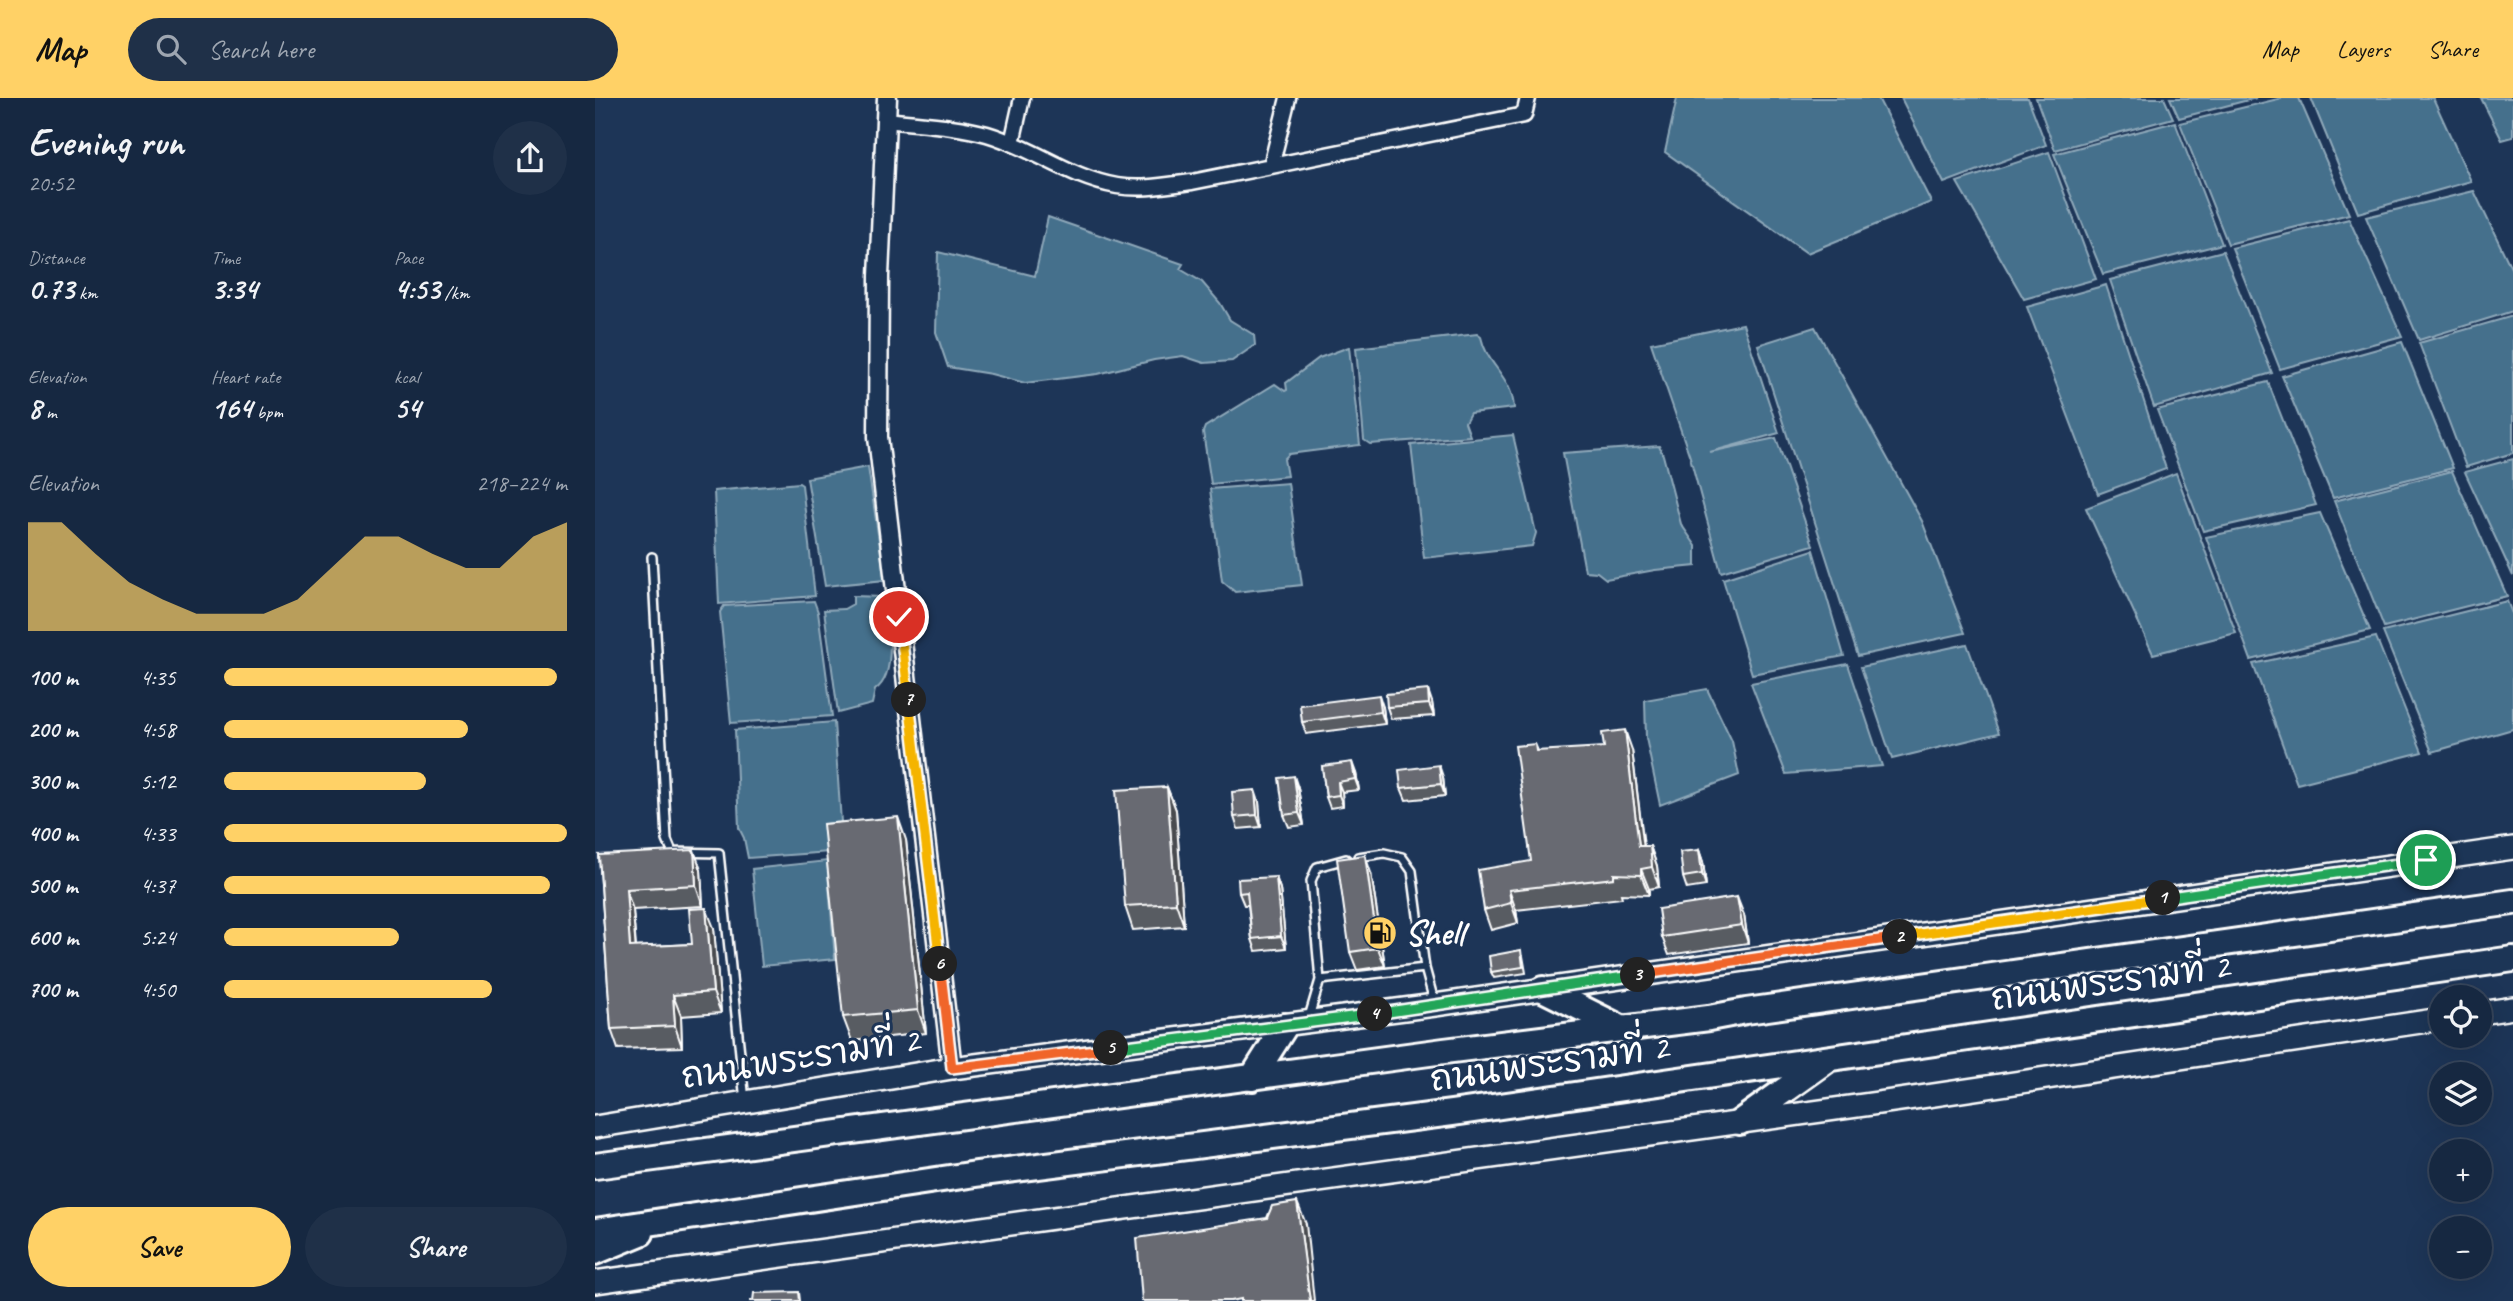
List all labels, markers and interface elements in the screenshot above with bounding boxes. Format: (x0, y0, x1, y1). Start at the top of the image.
search box (128, 18, 618, 81)
text: Map (35, 28, 86, 70)
icon: search (152, 30, 190, 68)
text: Search here (208, 33, 314, 66)
text: Map (2262, 34, 2299, 64)
text: Layers (2337, 34, 2390, 64)
text: Share (2428, 34, 2478, 64)
text: Evening run (28, 119, 184, 166)
button: share (493, 121, 567, 195)
text: 20:52 (28, 169, 74, 198)
text: Distance (28, 246, 85, 270)
text: Time (211, 246, 240, 270)
text: Pace (394, 246, 423, 270)
text: 0.73 (28, 270, 74, 308)
text: 3:34 (211, 270, 257, 308)
text: 4:53 (394, 270, 440, 308)
text: km (74, 281, 98, 305)
text: /km (440, 281, 469, 305)
text: Elevation (28, 365, 86, 389)
text: Heart rate (211, 365, 280, 389)
text: kcal (394, 365, 419, 389)
text: 8 (28, 389, 42, 427)
text: 164 (211, 389, 252, 427)
text: 54 (394, 389, 421, 427)
text: m (42, 400, 57, 424)
text: bpm (252, 400, 283, 424)
text: Elevation (28, 469, 99, 498)
text: 218–224 m (476, 469, 567, 498)
pin (869, 587, 929, 647)
icon: check (880, 598, 918, 636)
text: 100 m (28, 663, 78, 692)
text: 4:35 (140, 663, 176, 692)
pin: 7 (891, 682, 927, 718)
text: 7 (904, 687, 913, 711)
text: 200 m (28, 715, 78, 744)
text: 4:58 (140, 715, 176, 744)
text: 300 m (28, 767, 78, 796)
text: 5:12 (140, 767, 176, 796)
text: 400 m (28, 819, 78, 848)
text: 4:33 (140, 819, 176, 848)
pin (2396, 830, 2456, 890)
icon: arrive (2407, 841, 2445, 879)
text: 500 m (28, 871, 77, 900)
text: 4:37 (140, 871, 176, 900)
pin: 1 (2145, 880, 2181, 916)
text: 1 (2158, 885, 2167, 909)
place label: Shell (1405, 911, 1471, 956)
fuel station icon: Shell (1361, 914, 1399, 952)
pin: 2 (1883, 920, 1917, 954)
text: 600 m (28, 923, 78, 952)
text: 5:24 (140, 923, 176, 952)
text: 2 (1895, 924, 1904, 948)
street label: ถนนพระรามที่ 2 (1987, 932, 2235, 1021)
pin: 6 (923, 946, 957, 982)
text: 6 (935, 951, 944, 975)
pin: 3 (1621, 958, 1655, 992)
text: 3 (1633, 962, 1642, 986)
text: 700 m (28, 975, 78, 1004)
text: 4:50 (140, 975, 176, 1004)
map controls (2429, 985, 2492, 1279)
button: locate (2429, 985, 2492, 1048)
pin: 4 (1357, 996, 1393, 1032)
text: 4 (1370, 1001, 1379, 1025)
street label: ถนนพระรามที่ 2 (676, 1006, 925, 1099)
street label: ถนนพระรามที่ 2 (1426, 1013, 1674, 1102)
pin: 5 (1093, 1030, 1129, 1066)
text: 5 (1106, 1035, 1115, 1059)
button: layers (2429, 1062, 2492, 1125)
button: + (2429, 1139, 2492, 1202)
button: Save (28, 1207, 291, 1287)
button: Share (305, 1207, 567, 1287)
button: − (2429, 1216, 2492, 1279)

